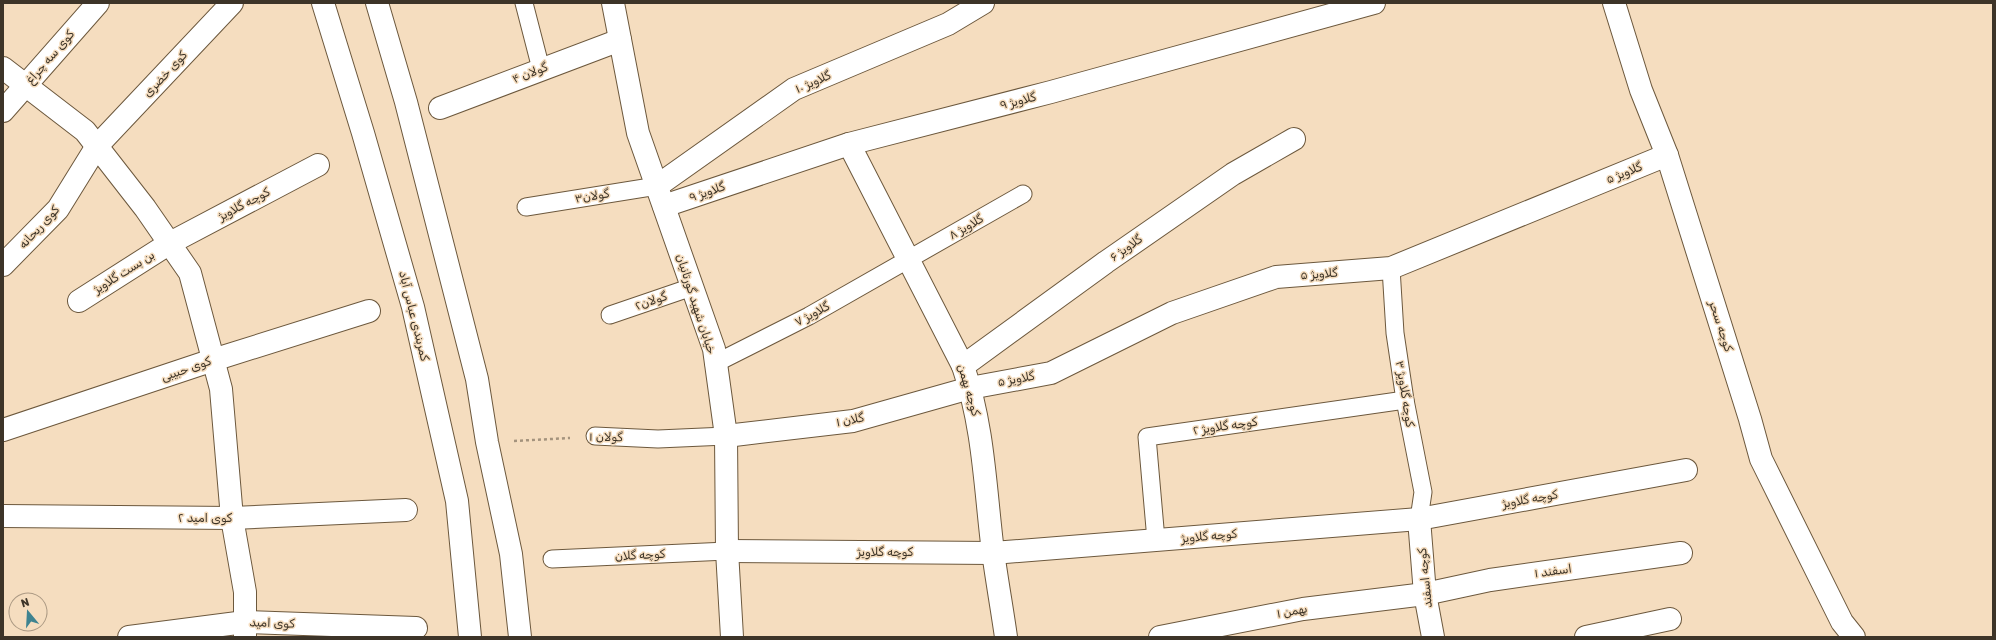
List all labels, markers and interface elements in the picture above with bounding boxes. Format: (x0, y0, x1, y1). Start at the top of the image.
street label: کوی سه چراغ (23, 27, 79, 88)
street label: کوی خضری (140, 48, 191, 101)
street label: گولان ۴ (510, 60, 551, 87)
street label: گلاویژ ۱۰ (793, 68, 834, 97)
street label: گلاویژ ۹ (998, 90, 1038, 113)
street label: گلاویژ ۵ (1604, 159, 1645, 187)
street label: گلاویژ ۹ (687, 179, 728, 206)
street label: کوچه گلاویژ (215, 184, 273, 225)
street label: گولان۳ (574, 186, 611, 207)
street label: کوی ریحانه (16, 202, 63, 252)
street label: گلاویژ ۸ (946, 211, 987, 243)
street label: گلاویژ ۶ (1107, 231, 1146, 265)
street label: بن بست گلاویژ (90, 248, 158, 298)
street label: خیابان شهید گورتانیان (672, 252, 719, 356)
street label: گلاویژ ۵ (1300, 266, 1339, 283)
street label: کمربندی عباس آباد (395, 269, 432, 363)
street label: گولان۲ (633, 289, 670, 314)
street label: کوچه سحر (1705, 298, 1736, 354)
street label: گلاویژ ۷ (792, 299, 833, 330)
street label: کوی حبیبی (159, 354, 214, 385)
street label: کوچه گلاویژ ۳ (1392, 360, 1417, 429)
street label: کوچه بهمن (954, 362, 983, 418)
street label: گلاویژ ۵ (996, 369, 1036, 390)
street label: گلان ۱ (835, 410, 866, 430)
street label: کوچه گلاویژ ۲ (1192, 414, 1259, 438)
street label: گولان ۱ (589, 430, 624, 445)
street label: کوچه گلاویژ (1500, 487, 1560, 512)
street label: کوی امید ۲ (178, 511, 233, 526)
street label: کوچه گلاویژ (1179, 527, 1238, 547)
street label: کوچه گلاویژ (856, 545, 914, 560)
street label: کوچه گلان (614, 547, 666, 564)
street label: کوچه اسفند (1415, 547, 1436, 609)
street label: اسفند ۱ (1533, 561, 1573, 581)
north arrow (8, 592, 48, 632)
text: N (19, 596, 31, 610)
street label: بهمن ۱ (1276, 601, 1308, 621)
street label: کوی امید (249, 615, 296, 632)

